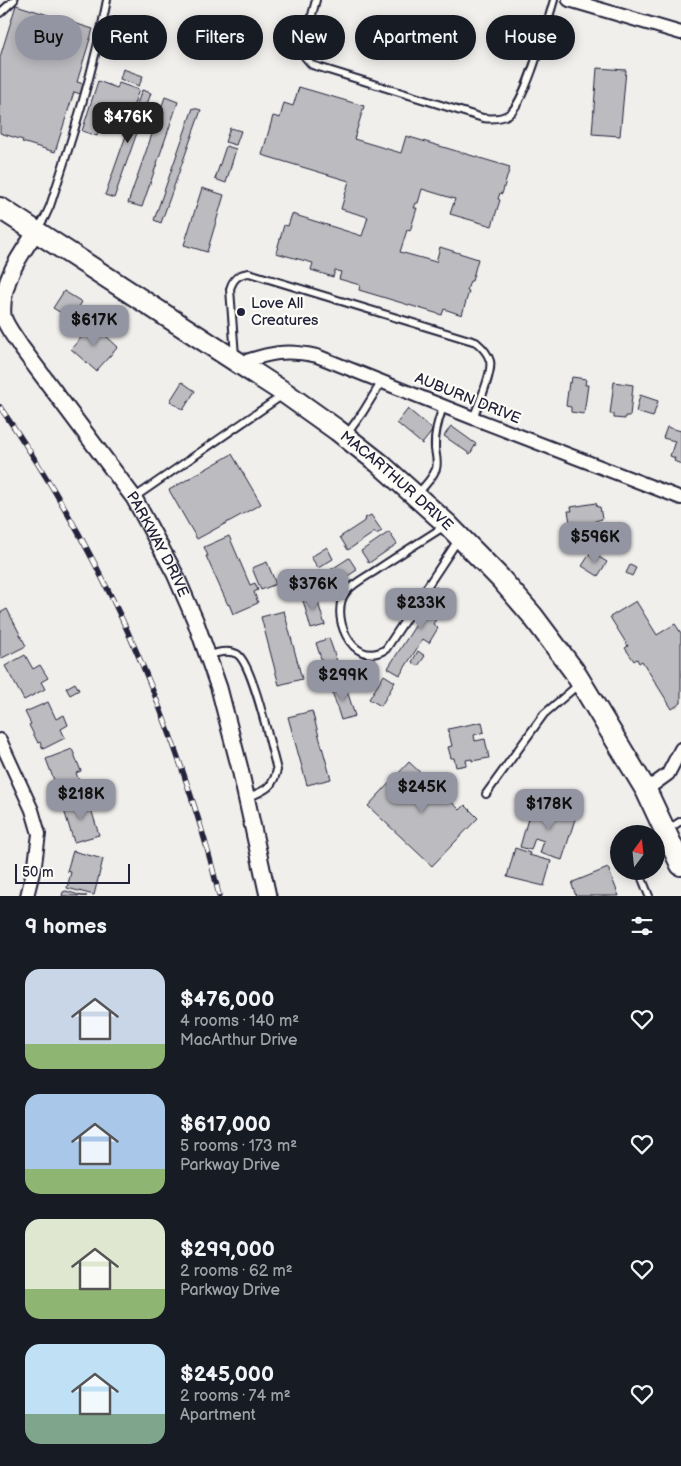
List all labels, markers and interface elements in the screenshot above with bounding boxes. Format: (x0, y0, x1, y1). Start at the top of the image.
chip: Buy (15, 15, 82, 60)
chip: Rent (92, 15, 167, 60)
chip: Filters (177, 15, 263, 60)
chip: New (273, 15, 345, 60)
chip: Apartment (355, 15, 476, 60)
chip: House (486, 15, 575, 60)
pin: $476K (93, 102, 163, 144)
text: $476K (103, 108, 153, 127)
place label: Love All Creatures (251, 294, 319, 330)
pin: $617K (59, 304, 129, 347)
marker: Love All Creatures (235, 306, 247, 318)
text: $617K (71, 311, 117, 330)
street label: AUBURN DRIVE (412, 369, 524, 428)
street label: MACARTHUR DRIVE (336, 427, 457, 535)
street label: PARKWAY DRIVE (122, 488, 193, 600)
pin: $596K (560, 522, 630, 564)
text: $596K (570, 528, 620, 547)
pin: $376K (278, 568, 348, 611)
text: $376K (288, 575, 338, 594)
pin: $233K (386, 588, 456, 630)
text: $233K (396, 594, 446, 613)
pin: $299K (308, 660, 378, 702)
text: $299K (318, 666, 368, 685)
pin: $245K (387, 772, 457, 814)
pin: $218K (46, 778, 116, 821)
text: $245K (397, 778, 447, 797)
text: $218K (57, 785, 105, 804)
pin: $178K (514, 788, 584, 831)
text: $178K (526, 795, 572, 814)
north arrow (610, 825, 665, 880)
map controls (610, 825, 665, 880)
scale bar (15, 861, 130, 884)
text: 50 m (22, 864, 54, 881)
icon: filters (628, 912, 656, 940)
text: 9 homes (25, 914, 107, 939)
text: $476,000 (180, 987, 274, 1012)
icon: home (65, 989, 125, 1049)
icon: heart (628, 1005, 656, 1033)
text: 4 rooms · 140 m² (180, 1012, 299, 1031)
text: MacArthur Drive (180, 1031, 297, 1050)
text: $617,000 (180, 1112, 271, 1137)
icon: home (65, 1114, 125, 1174)
icon: heart (628, 1130, 656, 1158)
text: 5 rooms · 173 m² (180, 1137, 297, 1156)
text: Parkway Drive (180, 1156, 280, 1175)
text: $299,000 (180, 1237, 275, 1262)
icon: home (65, 1239, 125, 1299)
icon: heart (628, 1255, 656, 1283)
text: 2 rooms · 62 m² (180, 1262, 293, 1281)
text: Parkway Drive (180, 1281, 280, 1300)
text: $245,000 (180, 1362, 274, 1387)
icon: home (65, 1364, 125, 1424)
icon: heart (628, 1380, 656, 1408)
text: 2 rooms · 74 m² (180, 1387, 291, 1406)
text: Apartment (180, 1406, 256, 1425)

